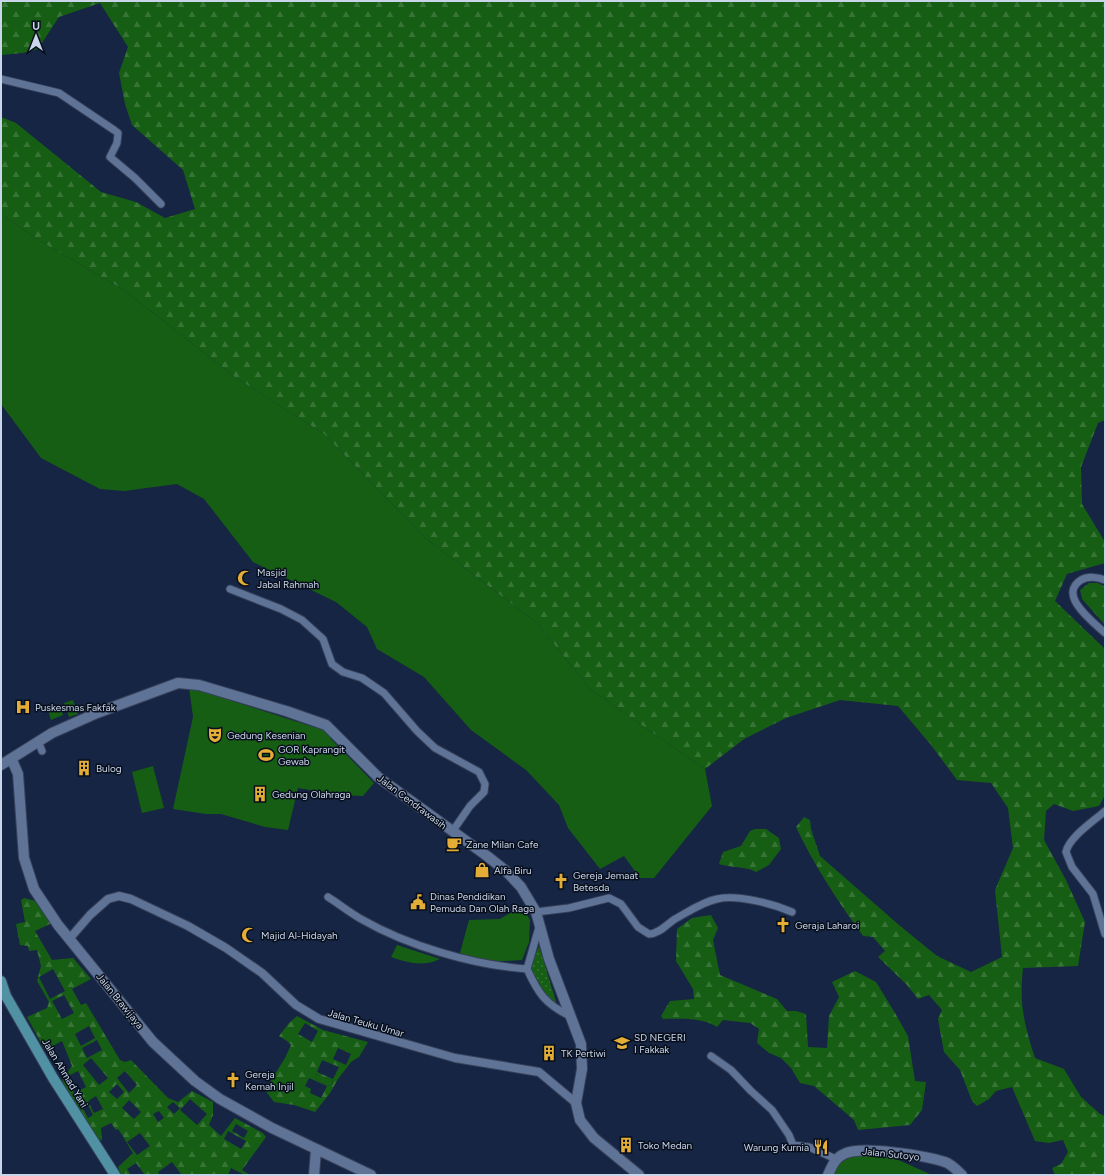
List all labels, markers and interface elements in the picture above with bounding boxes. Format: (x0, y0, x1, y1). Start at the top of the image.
north arrow (16, 16, 56, 56)
text: U (32, 20, 40, 33)
place label: Masjid Jabal Rahmah (257, 566, 319, 591)
mosque icon: Masjid Jabal Rahmah (236, 569, 254, 587)
hospital icon: Puskesmas Fakfak (14, 698, 32, 716)
place label: Puskesmas Fakfak (35, 701, 116, 714)
theatre icon: Gedung Kesenian (206, 726, 224, 744)
place label: Gedung Kesenian (227, 729, 306, 742)
place label: GOR Kaprangit Gewab (278, 743, 345, 768)
sports icon: GOR Kaprangit Gewab (257, 746, 275, 764)
building icon: Bulog (75, 759, 93, 777)
place label: Bulog (96, 762, 122, 775)
street label: Jalan Cendrawasih (375, 772, 450, 833)
building icon: Gedung Olahraga (251, 785, 269, 803)
place label: Gedung Olahraga (272, 788, 351, 801)
cafe icon: Zane Milan Cafe (445, 835, 463, 853)
place label: Zane Milan Cafe (466, 838, 539, 851)
shop icon: Alfa Biru (473, 861, 491, 879)
place label: Alfa Biru (494, 864, 532, 877)
place label: Gereja Jemaat Betesda (573, 869, 638, 894)
church icon: Gereja Jemaat Betesda (552, 872, 570, 890)
place label: Dinas Pendidikan Pemuda Dan Olah Raga (430, 890, 534, 915)
public building icon: Dinas Pendidikan Pemuda Dan Olah Raga (409, 893, 427, 911)
church icon: Geraja Laharoi (774, 916, 792, 934)
place label: Geraja Laharoi (795, 919, 859, 932)
mosque icon: Majid Al-Hidayah (240, 926, 258, 944)
place label: Majid Al-Hidayah (261, 929, 338, 942)
street label: Jalan Brawijaya (93, 970, 147, 1032)
street label: Jalan Teuku Umar (326, 1006, 406, 1040)
place label: SD NEGERI I Fakkak (634, 1031, 686, 1056)
school or university icon: SD NEGERI I Fakkak (613, 1034, 631, 1052)
street label: Jalan Ahmad Yani (39, 1036, 91, 1110)
building icon: TK Pertiwi (540, 1044, 558, 1062)
place label: TK Pertiwi (561, 1047, 606, 1060)
place label: Gereja Kemah Injil (245, 1068, 294, 1093)
church icon: Gereja Kemah Injil (224, 1071, 242, 1089)
building icon: Toko Medan (617, 1136, 635, 1154)
restaurant icon: Warung Kurnia (812, 1138, 830, 1156)
place label: Toko Medan (638, 1139, 693, 1152)
place label: Warung Kurnia (744, 1141, 809, 1154)
street label: Jalan Sutoyo (862, 1145, 921, 1164)

